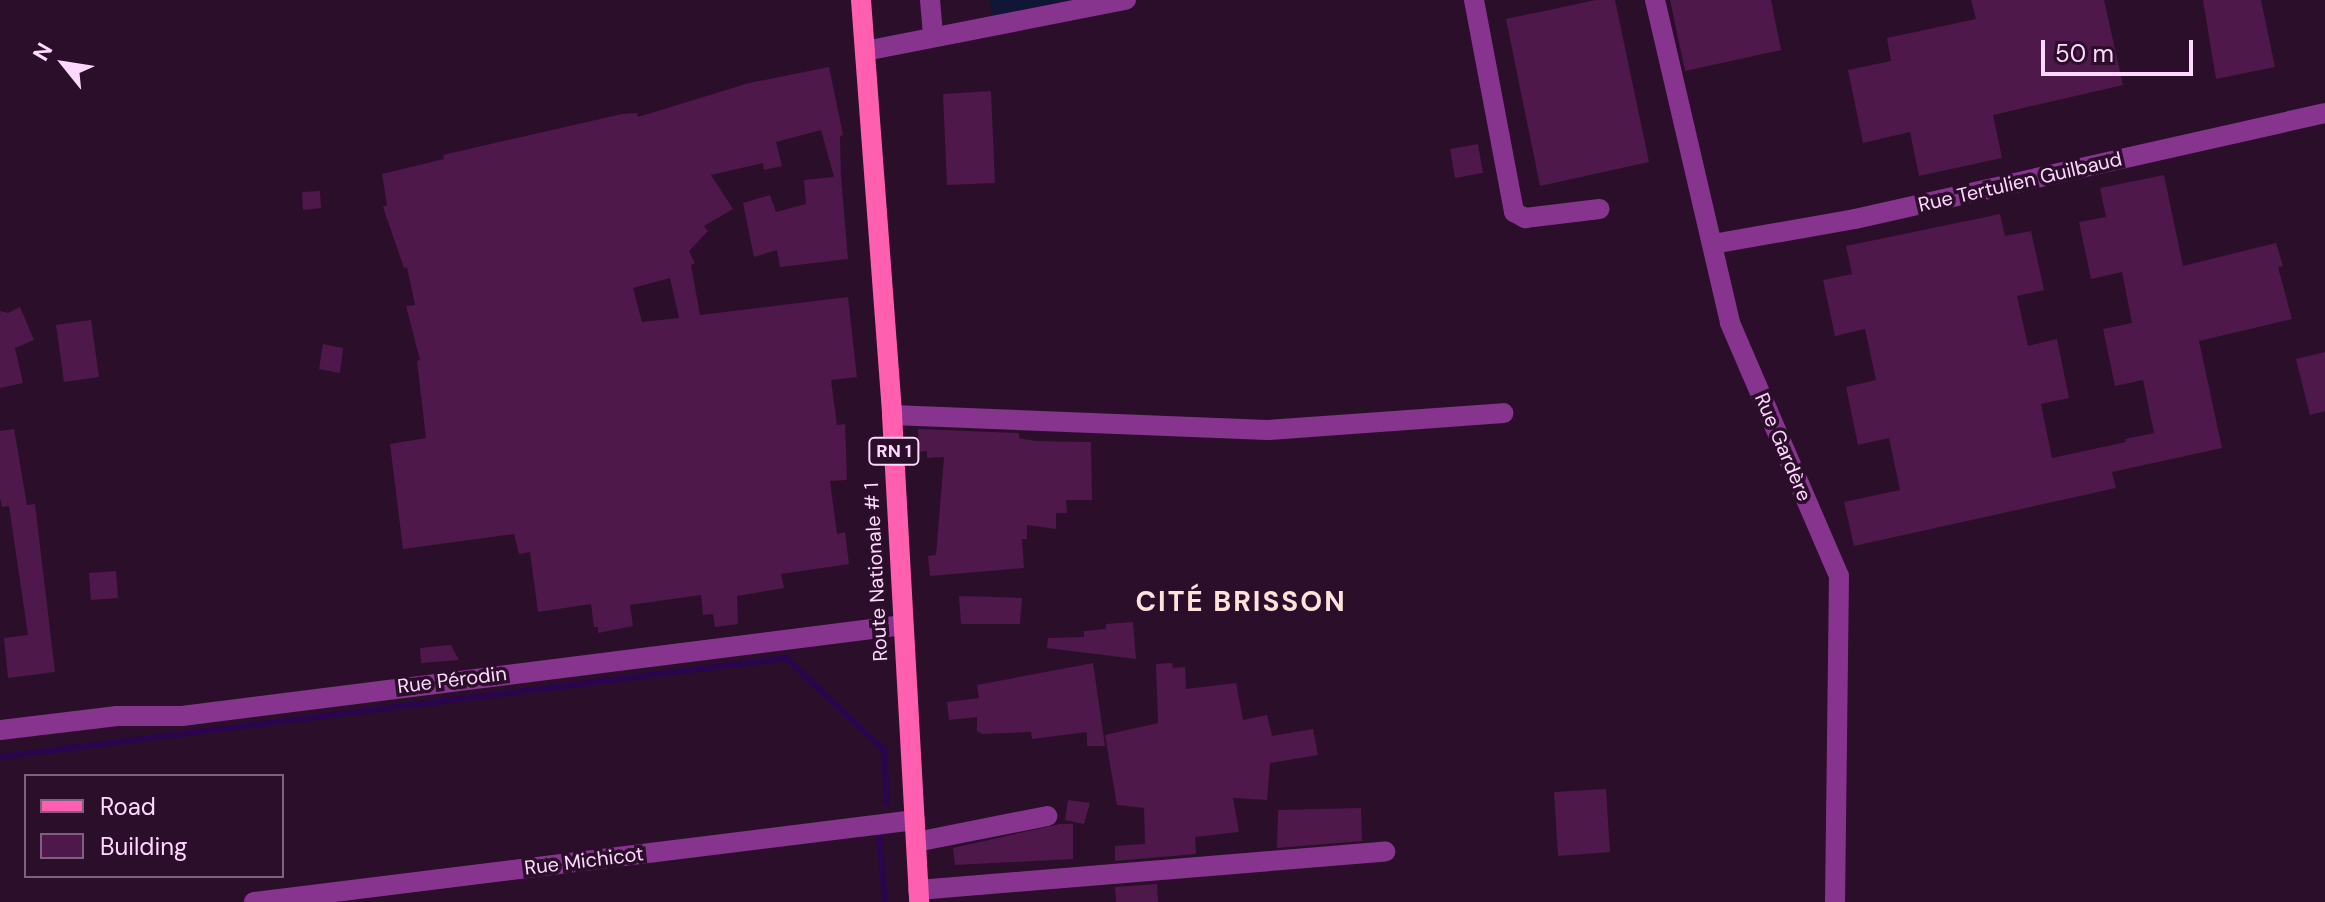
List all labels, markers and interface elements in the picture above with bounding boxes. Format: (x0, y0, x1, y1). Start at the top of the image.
north arrow (24, 24, 104, 104)
scale bar (2045, 24, 2197, 74)
text: N (26, 38, 59, 66)
text: 50 m (2055, 38, 2114, 69)
street label: Rue Tertulien Guilbaud (1916, 147, 2124, 217)
street label: Rue Gardère (1749, 389, 1817, 505)
road number: RN 1 (868, 437, 920, 465)
street label: Route Nationale # 1 (859, 482, 893, 662)
district label: CITÉ BRISSON (1135, 585, 1347, 619)
street label: Rue Pérodin (396, 661, 508, 699)
legend (24, 774, 284, 878)
text: Road (100, 791, 156, 822)
text: Building (100, 831, 187, 862)
street label: Rue Michicot (523, 842, 645, 880)

